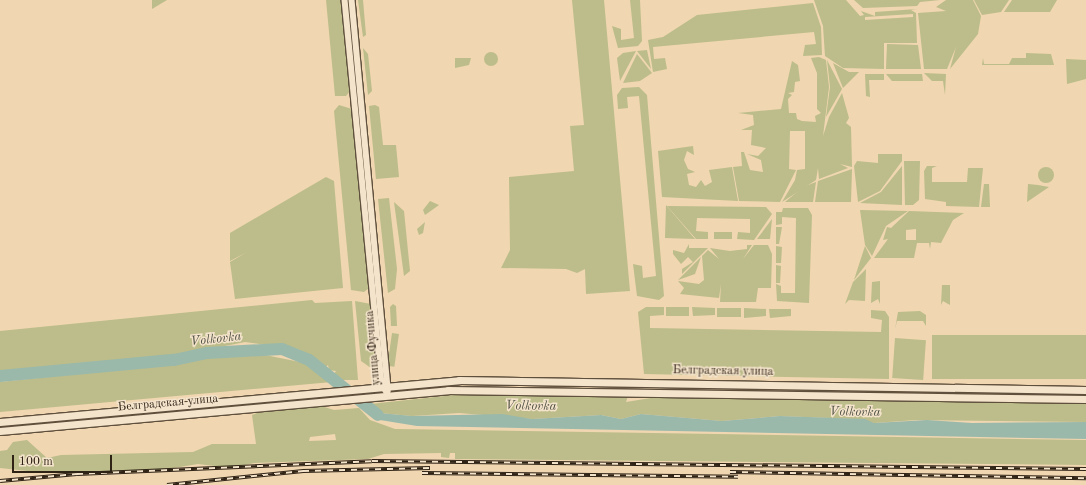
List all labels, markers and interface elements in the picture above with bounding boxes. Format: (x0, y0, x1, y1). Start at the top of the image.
street label: улица Фучика (364, 310, 384, 386)
water label: Volkovka (190, 330, 242, 350)
street label: Белградская улица (672, 364, 774, 380)
street label: Белградская улица (117, 392, 219, 416)
water label: Volkovka (505, 399, 557, 415)
water label: Volkovka (829, 405, 881, 421)
scale bar (14, 447, 114, 473)
text: 100 m (19, 456, 53, 468)

